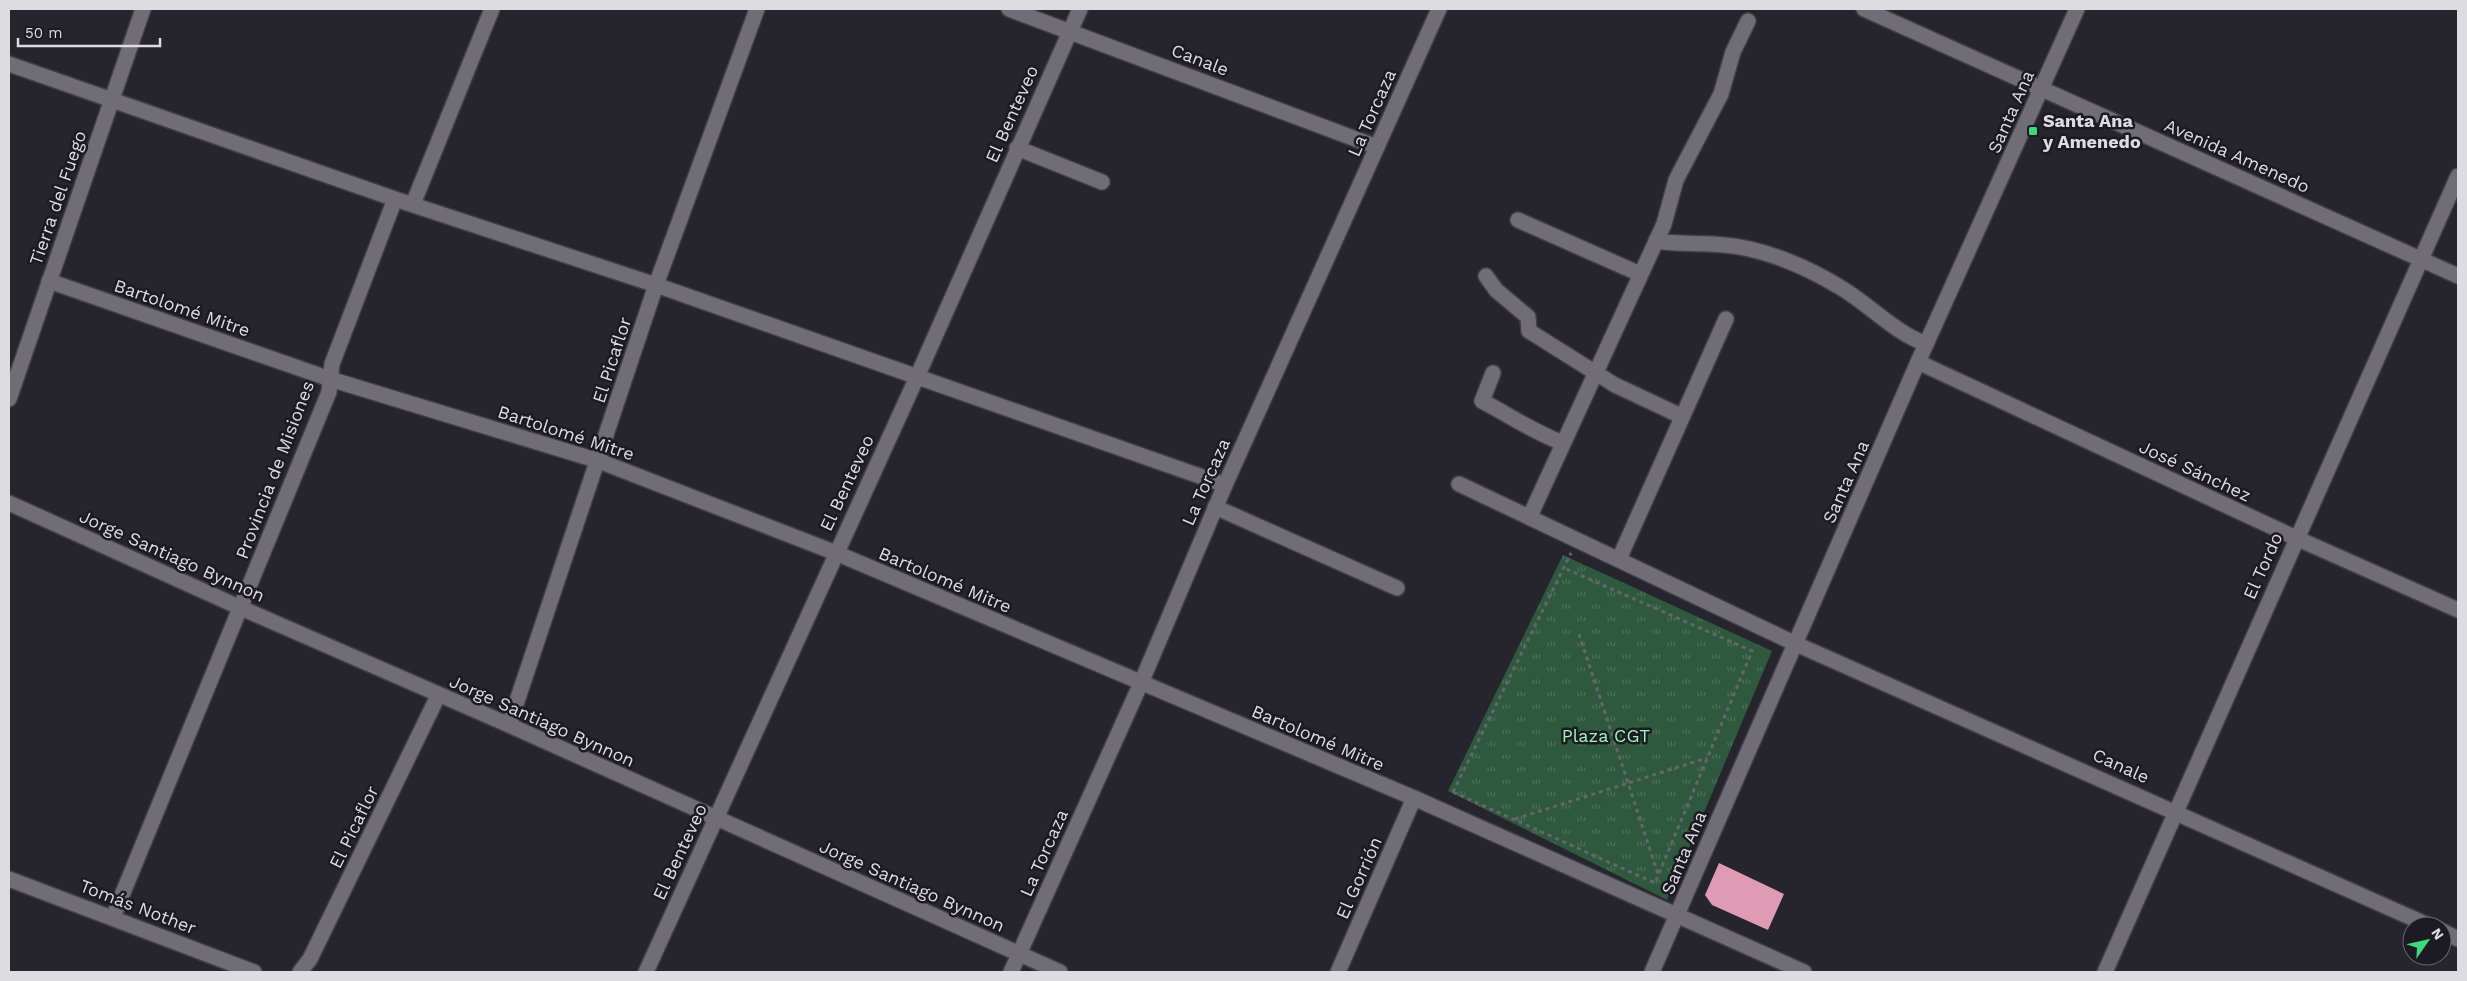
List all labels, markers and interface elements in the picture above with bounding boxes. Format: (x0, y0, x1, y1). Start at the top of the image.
scale bar (18, 15, 160, 47)
text: 50 m (25, 24, 62, 42)
street label: Canale (1169, 39, 1232, 80)
street label: El Benteveo (981, 62, 1042, 166)
street label: La Torcaza (1343, 66, 1400, 160)
street label: Santa Ana (1983, 67, 2038, 156)
place label: Santa Ana y Amenedo (2042, 110, 2141, 152)
street label: Avenida Amenedo (2161, 114, 2313, 197)
marker: Santa Ana y Amenedo (2027, 125, 2039, 137)
street label: Tierra del Fuego (25, 128, 90, 268)
street label: Bartolomé Mitre (112, 274, 253, 341)
street label: El Picaflor (588, 314, 635, 405)
street label: Provincia de Misiones (231, 378, 318, 562)
street label: Bartolomé Mitre (495, 401, 637, 464)
street label: El Benteveo (815, 431, 878, 534)
street label: La Torcaza (1177, 435, 1234, 529)
street label: José Sánchez (2136, 436, 2254, 506)
street label: Santa Ana (1818, 437, 1873, 526)
street label: Jorge Santiago Bynnon (76, 505, 268, 606)
street label: El Tordo (2239, 529, 2287, 602)
street label: Bartolomé Mitre (876, 542, 1015, 617)
street label: Jorge Santiago Bynnon (446, 670, 638, 771)
street label: Bartolomé Mitre (1249, 700, 1388, 775)
park label: Plaza CGT (1562, 725, 1650, 746)
street label: Canale (2090, 744, 2153, 787)
street label: El Picaflor (325, 782, 383, 871)
street label: El Benteveo (648, 800, 711, 903)
street label: La Torcaza (1015, 806, 1072, 900)
street label: Santa Ana (1657, 808, 1710, 898)
street label: El Gorrión (1331, 833, 1386, 922)
street label: Jorge Santiago Bynnon (816, 835, 1008, 936)
street label: Tomás Nother (77, 875, 199, 938)
north arrow (2402, 916, 2452, 966)
text: N (2428, 925, 2447, 943)

